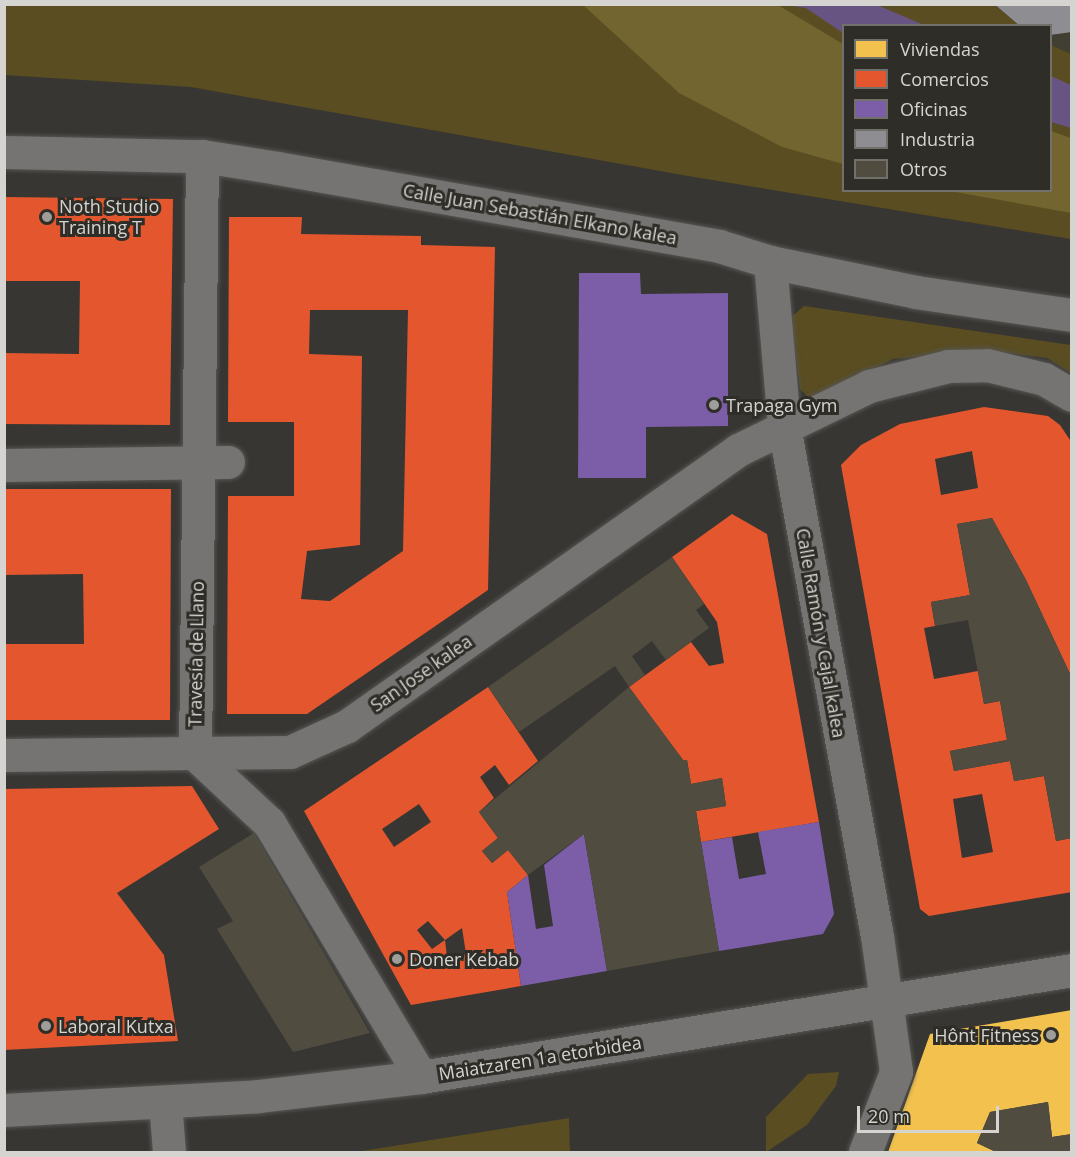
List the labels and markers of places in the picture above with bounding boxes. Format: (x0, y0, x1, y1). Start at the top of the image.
place label: Noth Studio Training T (59, 196, 159, 238)
marker: Noth Studio Training T (40, 210, 54, 224)
place label: Trapaga Gym (726, 394, 838, 416)
marker: Trapaga Gym (707, 398, 721, 412)
place label: Doner Kebab (409, 948, 519, 970)
marker: Doner Kebab (390, 952, 404, 966)
place label: Laboral Kutxa (58, 1015, 174, 1037)
marker: Laboral Kutxa (39, 1019, 53, 1033)
place label: Hônt Fitness (934, 1024, 1039, 1046)
marker: Hônt Fitness (1044, 1028, 1058, 1042)

